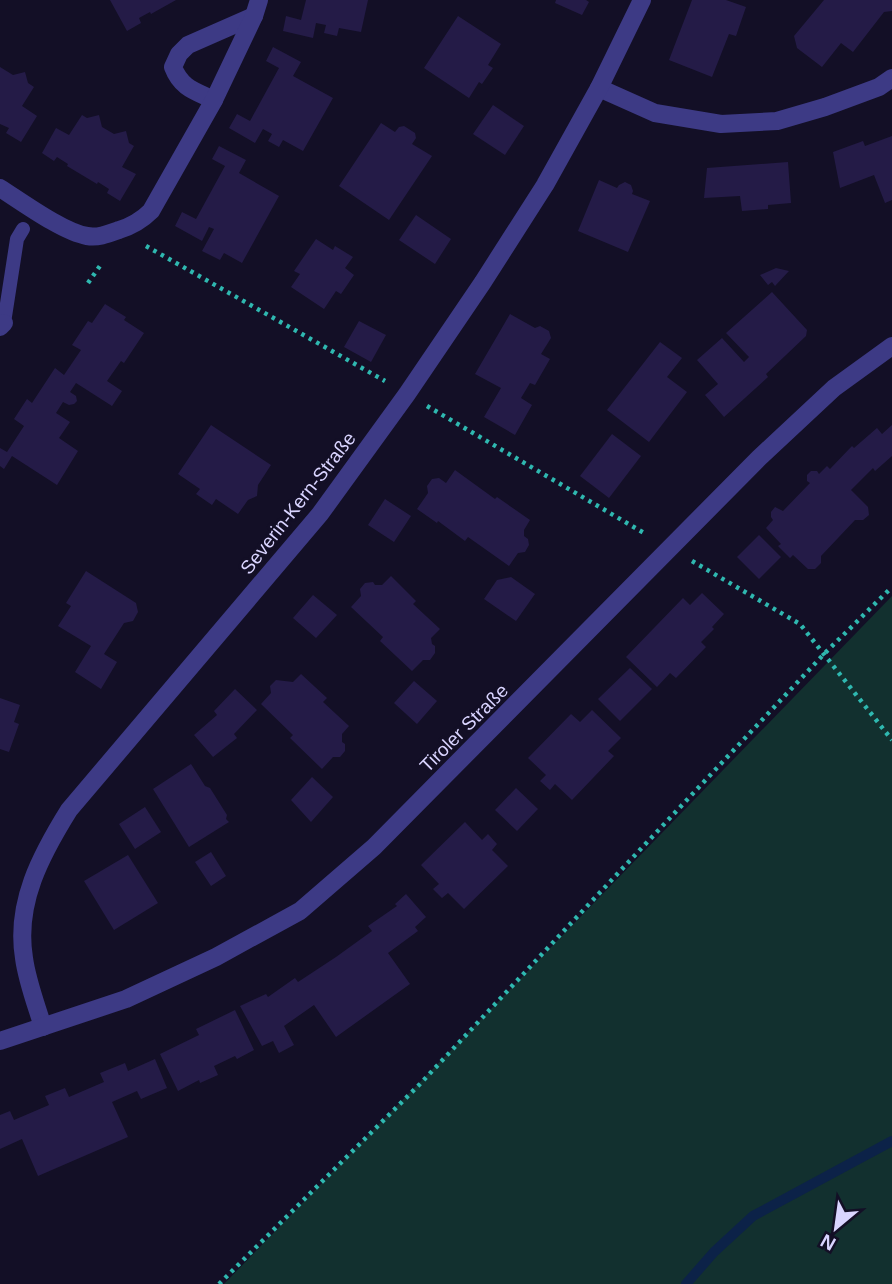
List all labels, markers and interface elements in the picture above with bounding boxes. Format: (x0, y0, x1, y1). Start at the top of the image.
street label: Severin-Kern-Straße (236, 428, 360, 578)
street label: Tiroler Straße (416, 680, 512, 776)
north arrow (801, 1193, 871, 1263)
text: N (817, 1230, 839, 1255)

